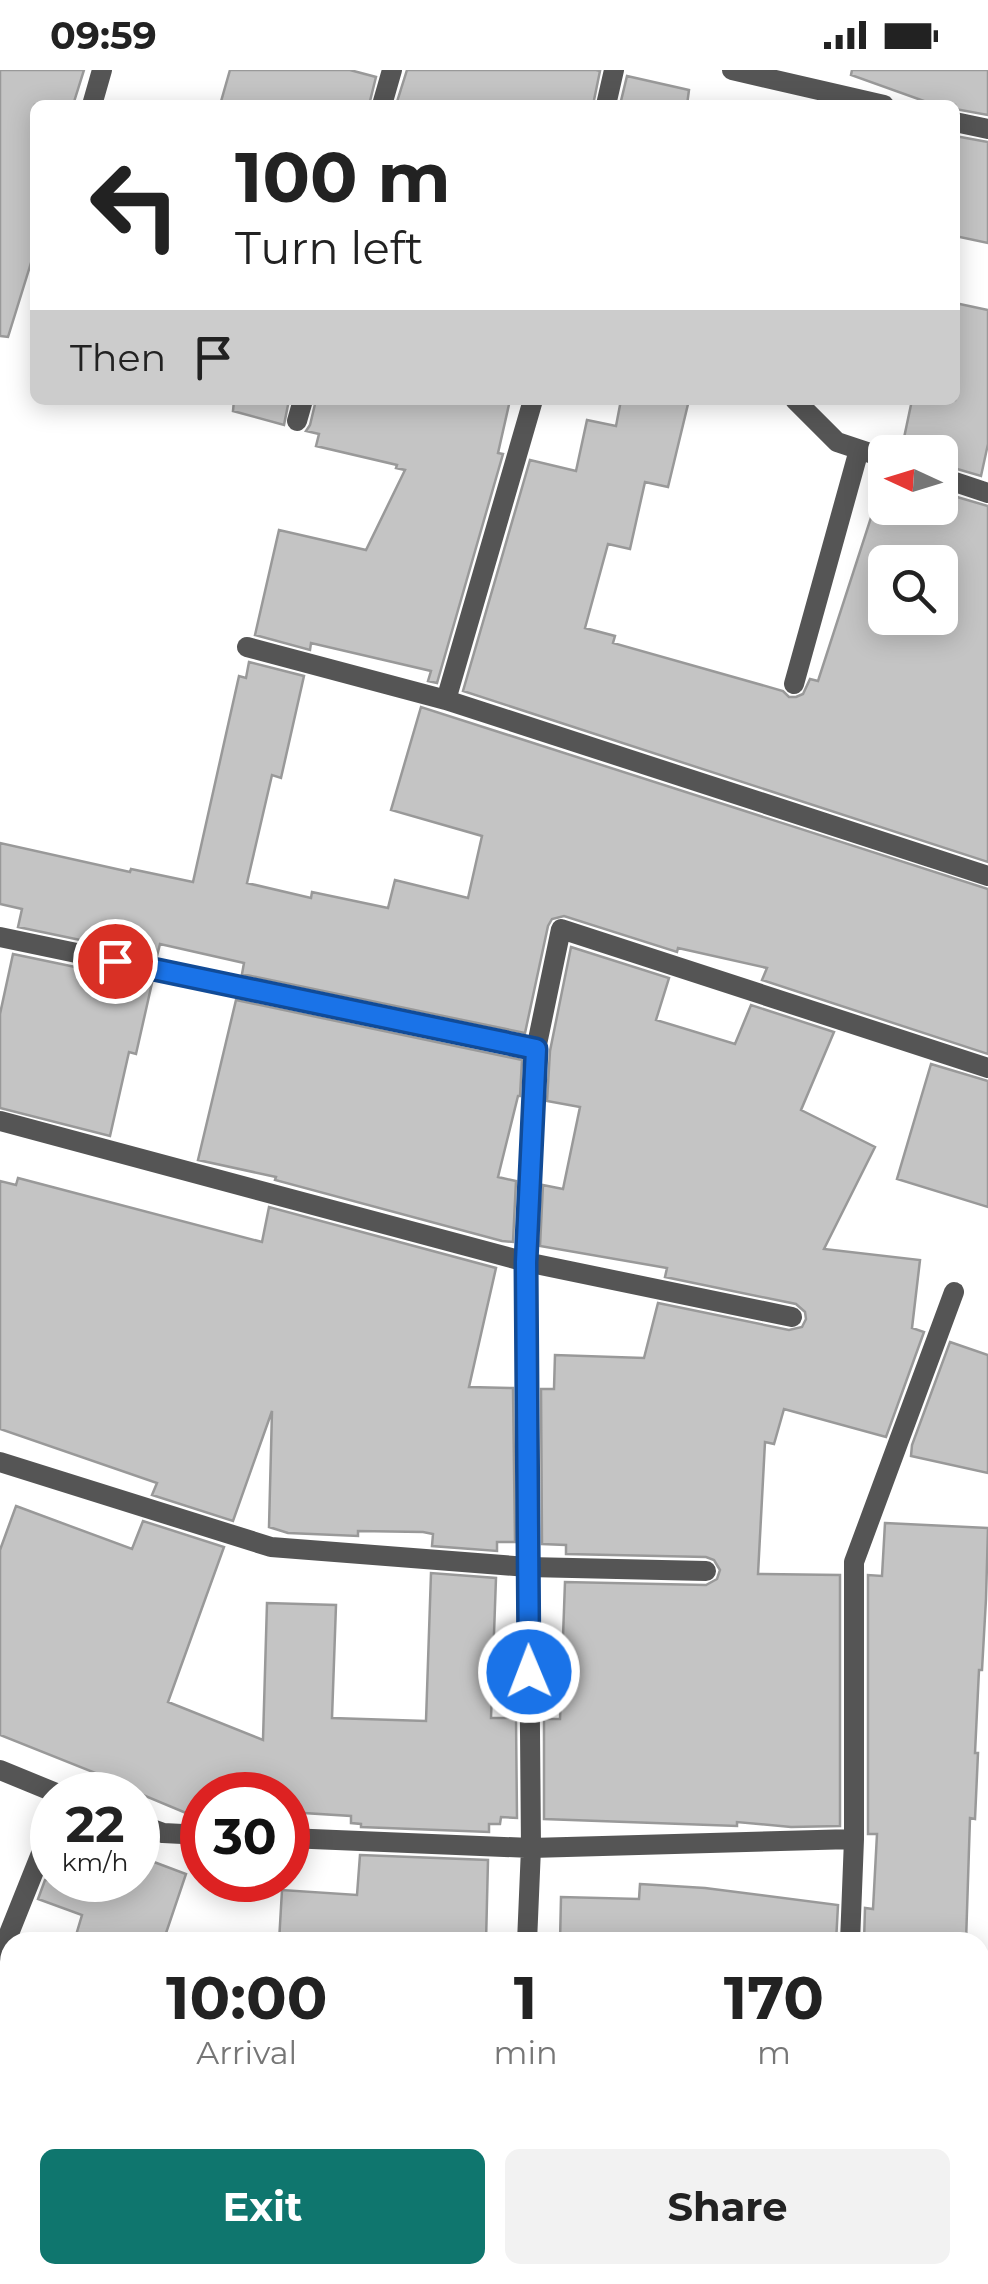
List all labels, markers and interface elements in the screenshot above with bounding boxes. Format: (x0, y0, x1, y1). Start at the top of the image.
text: 09:59 (50, 12, 157, 59)
text: 100 m (235, 134, 451, 220)
icon: left (70, 140, 200, 270)
text: Turn left (235, 220, 423, 275)
icon: arrive (186, 330, 241, 385)
text: Then (70, 334, 166, 381)
north arrow (868, 435, 958, 525)
map controls (868, 435, 958, 635)
button: search (868, 545, 958, 635)
pin (73, 919, 158, 1004)
icon: arrive (88, 934, 143, 989)
position arrow (477, 1620, 581, 1724)
speed limit sign: 30 (180, 1772, 310, 1902)
text: 22 (66, 1794, 125, 1855)
text: km/h (62, 1847, 128, 1877)
text: 10:00 (166, 1961, 327, 2034)
text: 1 (514, 1961, 537, 2034)
text: 170 (724, 1961, 824, 2034)
text: Arrival (196, 2033, 297, 2072)
text: min (494, 2033, 558, 2072)
text: m (757, 2033, 791, 2072)
button: Exit (40, 2149, 485, 2264)
button: Share (505, 2149, 950, 2264)

